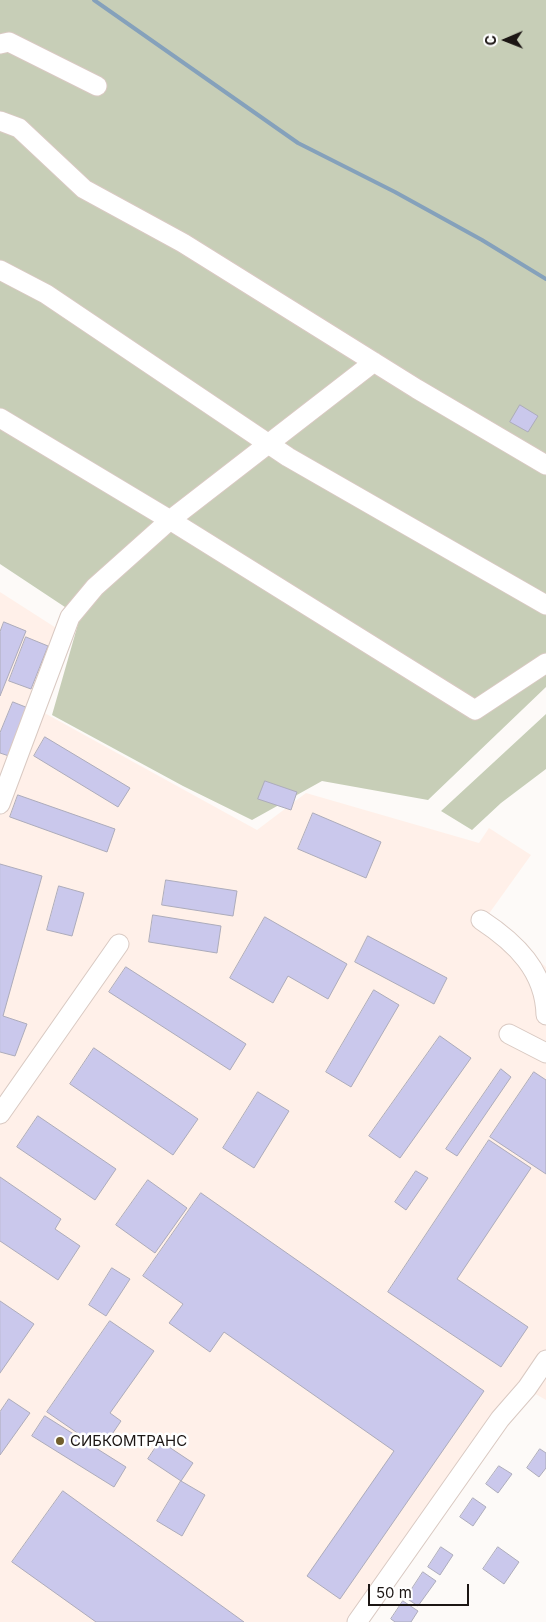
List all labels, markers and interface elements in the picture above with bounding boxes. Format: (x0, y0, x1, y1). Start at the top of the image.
north arrow (481, 15, 531, 65)
text: С (482, 35, 499, 46)
place label: СИБКОМТРАНС (70, 1432, 187, 1450)
marker: СИБКОМТРАНС (54, 1435, 66, 1447)
scale bar (371, 1574, 472, 1606)
text: 50 m (376, 1583, 412, 1602)

